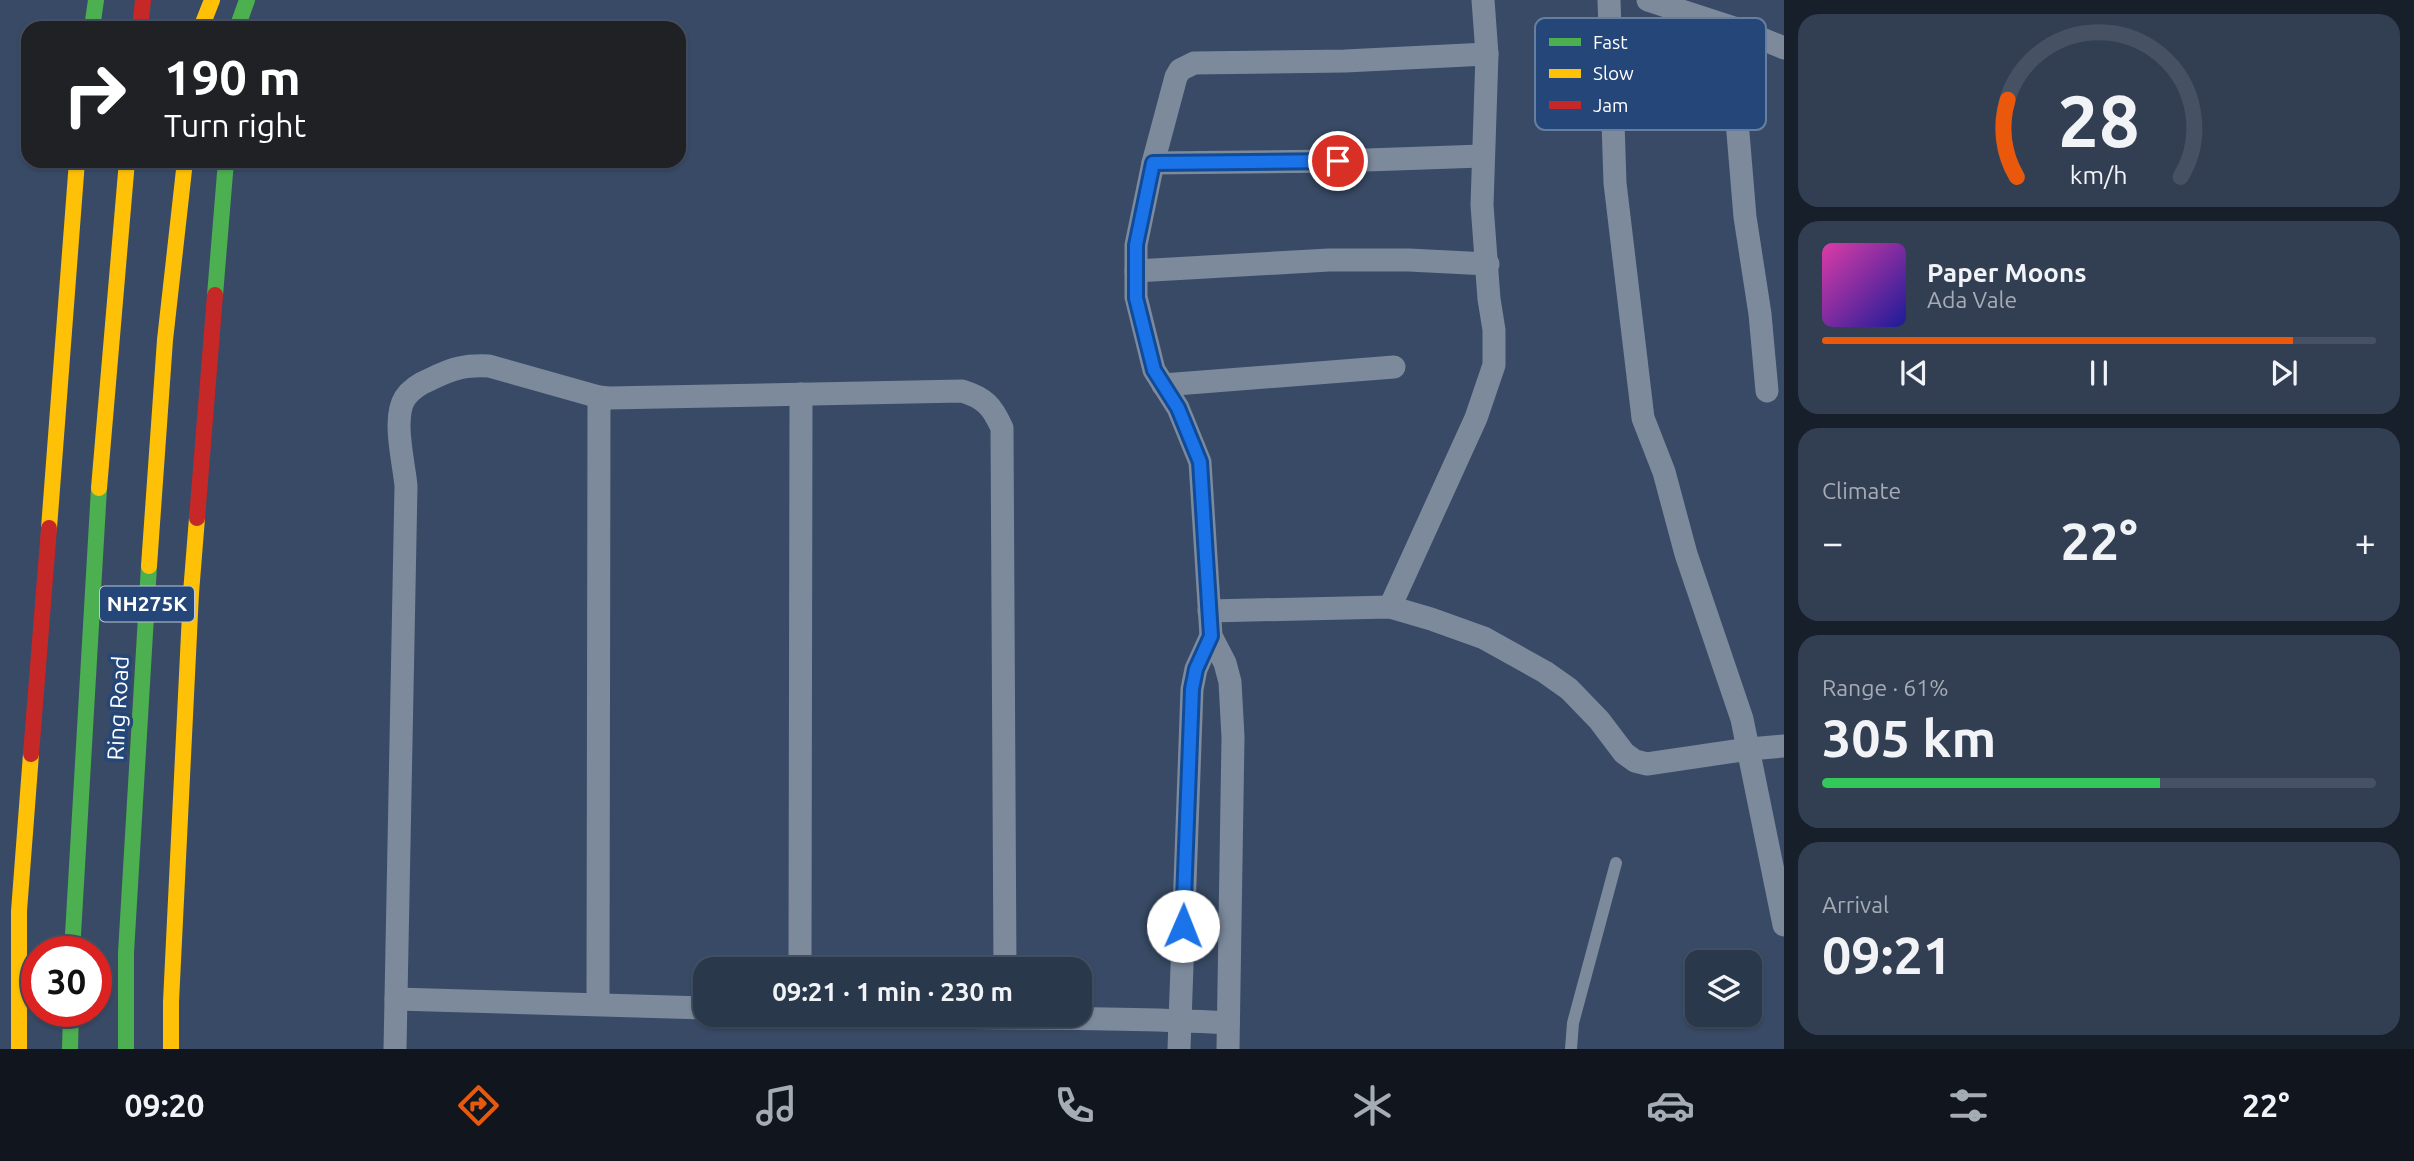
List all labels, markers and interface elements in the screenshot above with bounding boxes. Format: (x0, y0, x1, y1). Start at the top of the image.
legend (1535, 18, 1766, 130)
text: Fast (1593, 31, 1628, 53)
icon: right (49, 49, 140, 140)
text: 190 m (164, 49, 301, 104)
text: Slow (1593, 62, 1634, 84)
text: 28 (2058, 79, 2140, 161)
text: Jam (1593, 94, 1629, 116)
text: Turn right (164, 107, 306, 143)
pin (1308, 131, 1368, 191)
icon: arrive (1319, 142, 1357, 180)
text: km/h (2070, 160, 2128, 188)
text: Paper Moons (1927, 258, 2086, 287)
text: Ada Vale (1927, 287, 2017, 312)
icon: previous (1895, 354, 1933, 392)
icon: pause (2080, 354, 2118, 392)
icon: next (2265, 354, 2303, 392)
text: Climate (1822, 478, 1901, 503)
text: 22° (2060, 512, 2138, 570)
text: − (1822, 521, 1843, 563)
text: + (2355, 521, 2376, 563)
road number: NH275K (100, 586, 194, 622)
street label: Ring Road (102, 655, 133, 761)
text: Range · 61% (1822, 675, 1949, 700)
text: 305 km (1822, 709, 1996, 767)
position arrow (1146, 889, 1220, 963)
text: Arrival (1822, 892, 1889, 917)
text: 09:21 (1822, 926, 1952, 984)
speed limit sign: 30 (21, 936, 112, 1027)
map controls (1685, 950, 1762, 1027)
button: layers (1685, 950, 1762, 1027)
text: 09:21 · 1 min · 230 m (772, 977, 1013, 1006)
icon: directions (454, 1081, 503, 1130)
icon: music (752, 1081, 801, 1130)
icon: phone (1050, 1081, 1099, 1130)
icon: climate (1348, 1081, 1397, 1130)
icon: car (1646, 1081, 1695, 1130)
icon: filters (1944, 1081, 1993, 1130)
text: 09:20 (125, 1087, 205, 1123)
text: 22° (2242, 1087, 2289, 1123)

